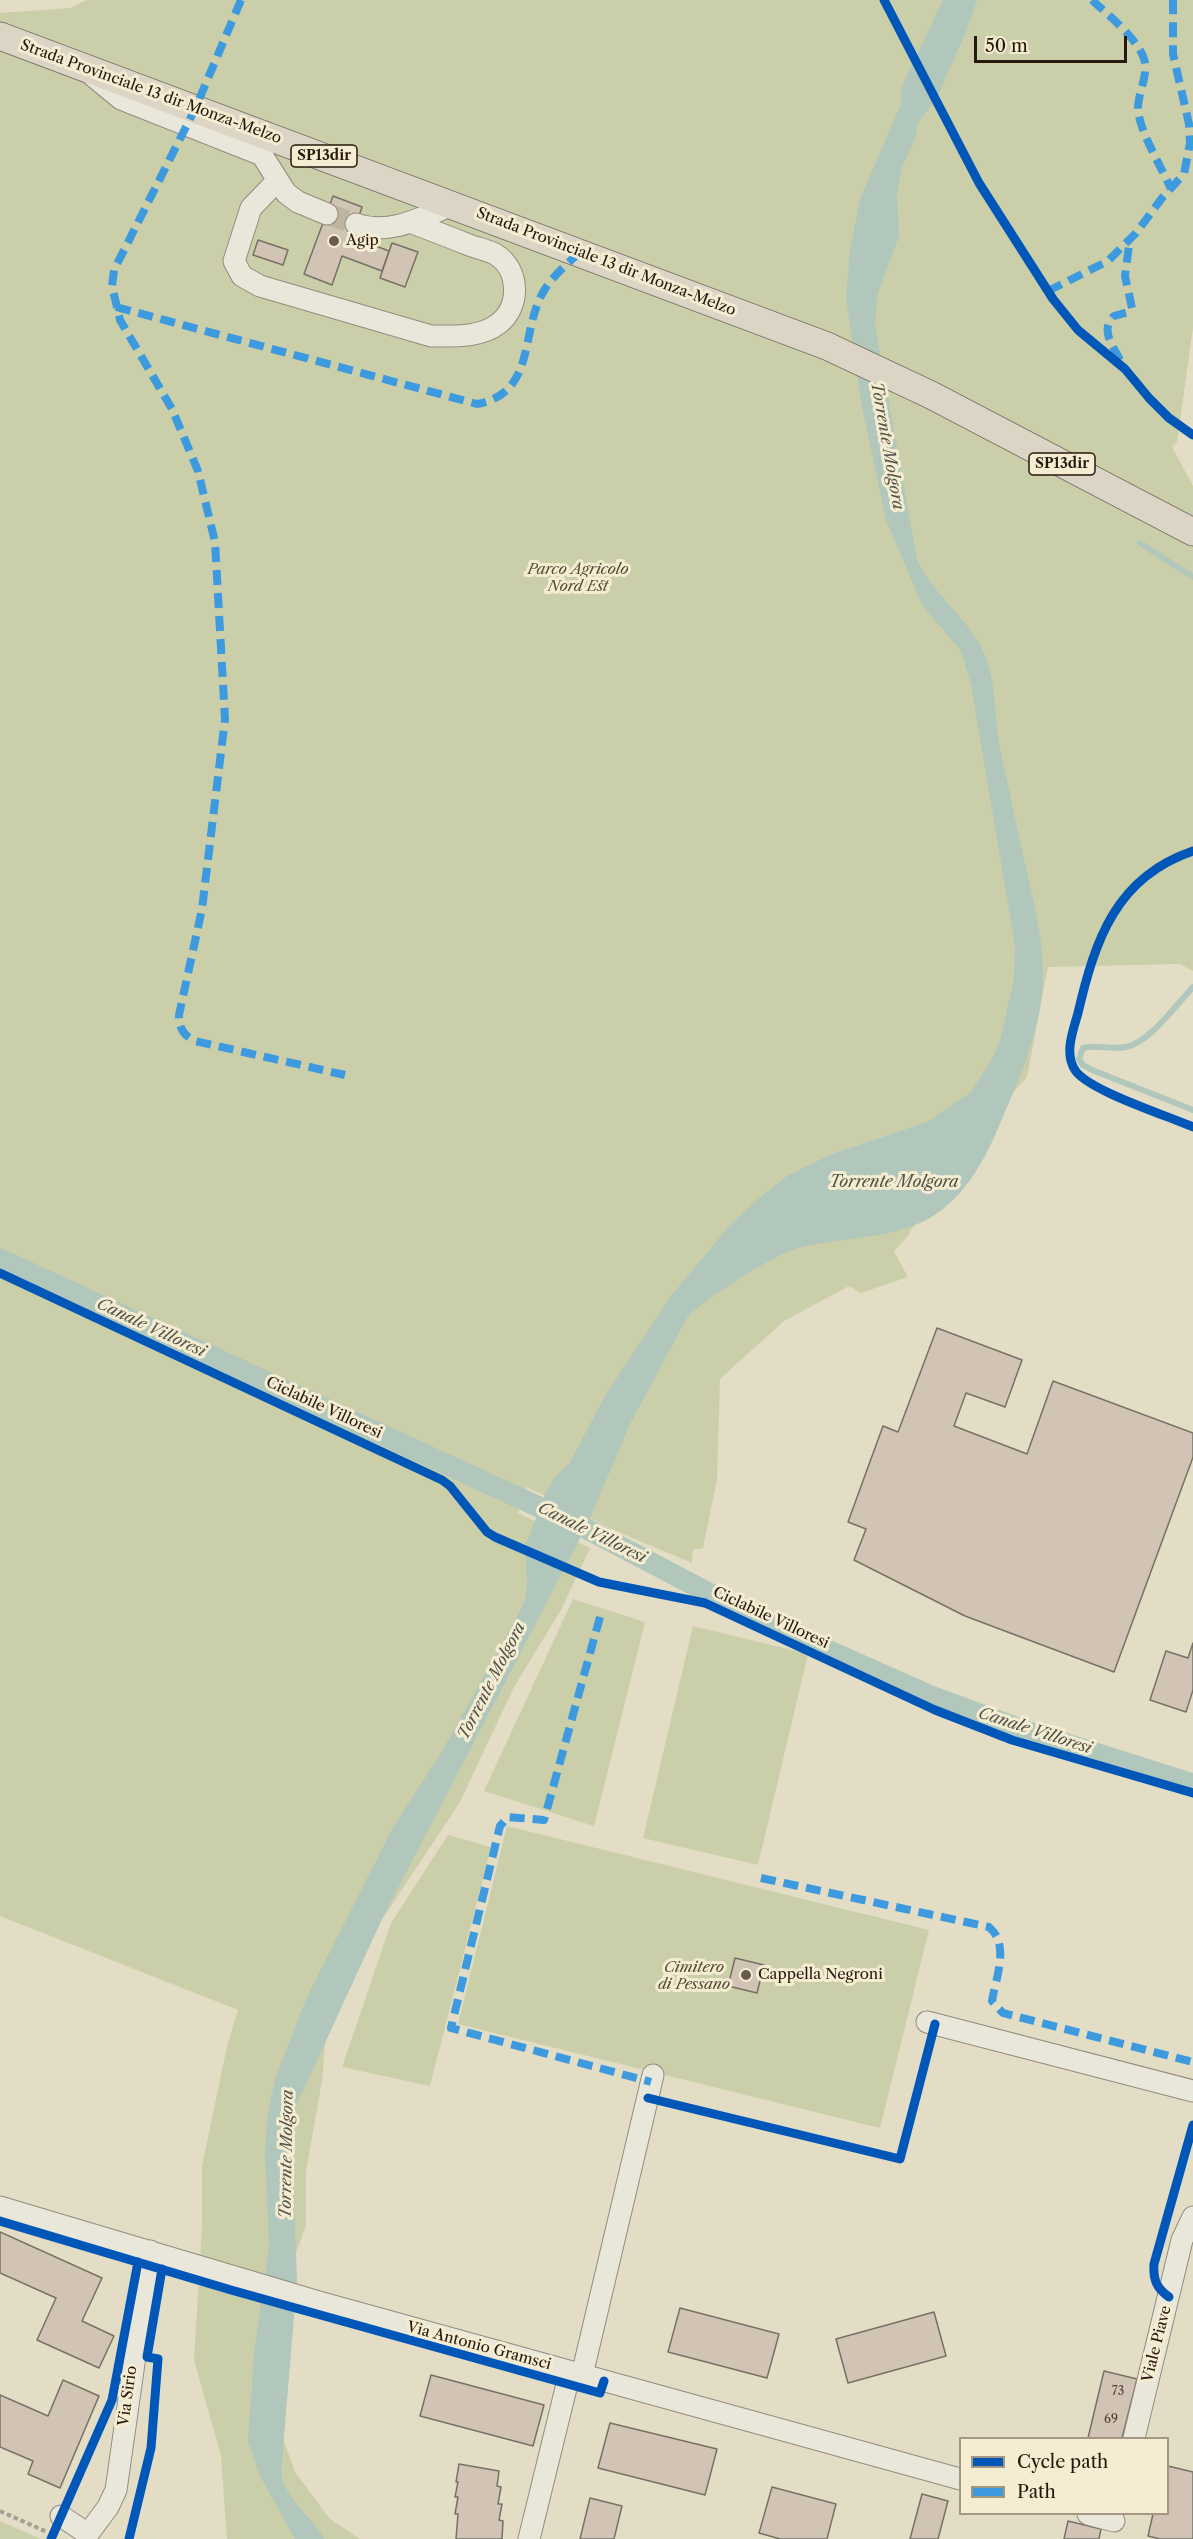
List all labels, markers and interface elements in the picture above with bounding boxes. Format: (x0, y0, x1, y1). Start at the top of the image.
scale bar (977, 24, 1130, 62)
text: 50 m (985, 35, 1028, 57)
street label: Strada Provinciale 13 dir Monza-Melzo (18, 36, 284, 148)
road number: SP13dir (291, 145, 357, 167)
street label: Strada Provinciale 13 dir Monza-Melzo (474, 204, 738, 320)
place label: Agip (346, 232, 379, 250)
marker: Agip (327, 234, 341, 248)
water label: Torrente Molgora (866, 381, 908, 511)
road number: SP13dir (1029, 453, 1095, 475)
park label: Parco Agricolo Nord Est (527, 561, 629, 596)
water label: Torrente Molgora (830, 1172, 958, 1192)
water label: Canale Villoresi (94, 1294, 208, 1362)
street label: Ciclabile Villoresi (263, 1373, 385, 1443)
water label: Canale Villoresi (535, 1499, 649, 1567)
street label: Ciclabile Villoresi (710, 1583, 832, 1653)
water label: Torrente Molgora (454, 1619, 530, 1743)
water label: Canale Villoresi (976, 1704, 1094, 1758)
park label: Cimitero di Pessano (658, 1959, 730, 1994)
place label: Cappella Negroni (758, 1966, 883, 1984)
marker: Cappella Negroni (739, 1968, 753, 1982)
water label: Torrente Molgora (276, 2089, 298, 2219)
street label: Viale Piave (1139, 2304, 1175, 2384)
street label: Via Antonio Gramsci (405, 2318, 553, 2374)
street label: Via Sirio (115, 2365, 141, 2427)
house number: 73 (1112, 2385, 1124, 2399)
house number: 69 (1104, 2413, 1118, 2427)
legend (959, 2437, 1169, 2515)
text: Cycle path (1017, 2451, 1108, 2473)
text: Path (1017, 2481, 1056, 2503)

